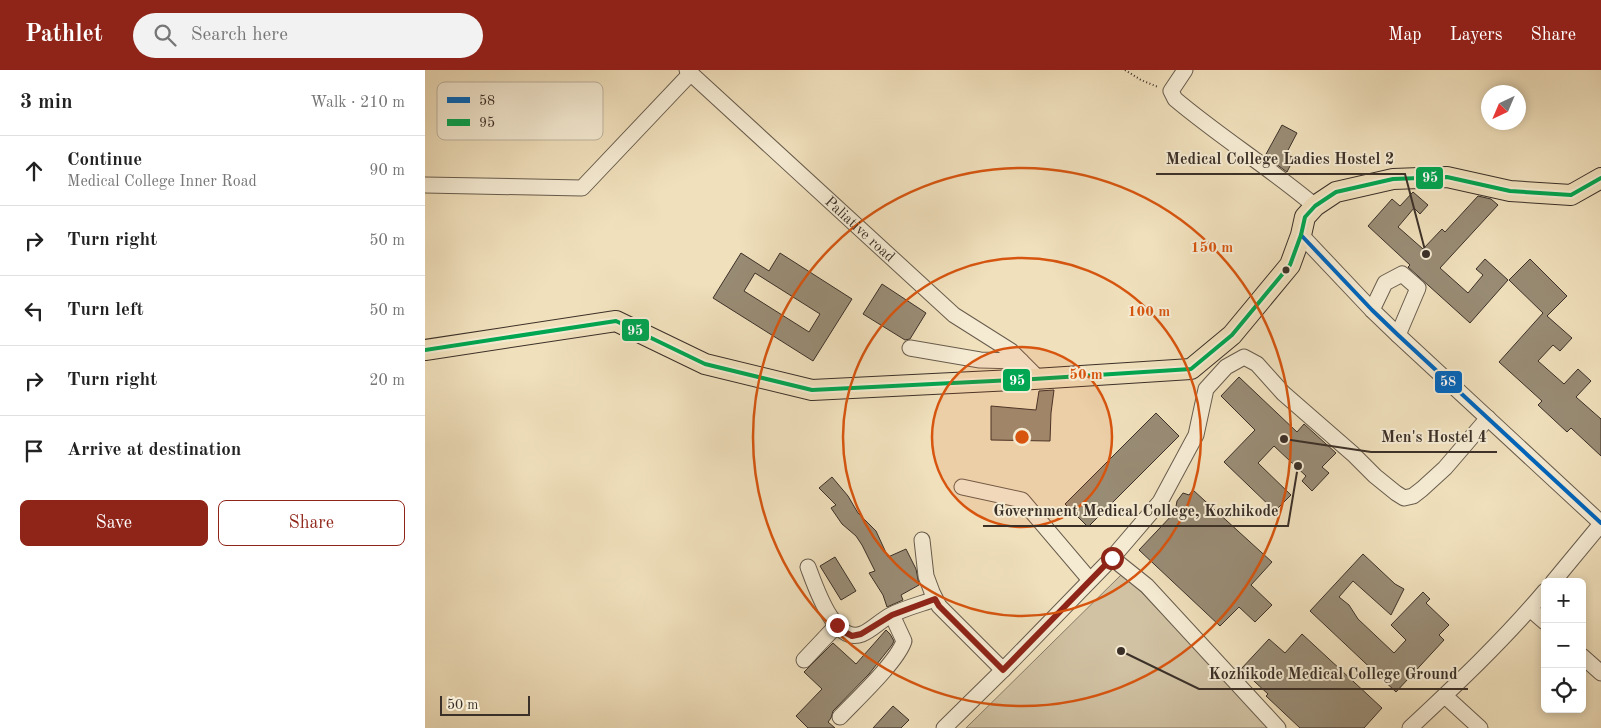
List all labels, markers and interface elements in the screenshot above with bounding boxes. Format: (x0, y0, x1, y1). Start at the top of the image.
search box (133, 13, 483, 58)
icon: search (151, 21, 179, 49)
text: Pathlet (25, 23, 103, 47)
text: Search here (191, 26, 288, 45)
text: Map (1388, 26, 1422, 44)
text: Layers (1450, 26, 1502, 44)
text: Share (1530, 26, 1576, 44)
legend (437, 82, 603, 140)
north arrow (1481, 85, 1526, 130)
text: 3 min (20, 92, 73, 113)
text: 58 (479, 94, 495, 108)
text: Walk · 210 m (310, 95, 405, 111)
text: 95 (479, 116, 495, 130)
callout: Medical College Ladies Hostel 2 (1156, 143, 1405, 174)
text: Continue (67, 151, 142, 170)
text: Medical College Ladies Hostel 2 (1166, 152, 1394, 168)
icon: ahead (20, 157, 48, 185)
text: 90 m (369, 163, 405, 179)
line badge: 95 (1415, 166, 1444, 190)
text: 95 (1422, 171, 1438, 185)
text: Medical College Inner Road (67, 174, 257, 190)
street label: Paliative road (821, 194, 897, 266)
icon: right (20, 227, 48, 255)
text: Turn right (67, 231, 157, 250)
text: 50 m (369, 233, 405, 249)
text: 150 m (1191, 241, 1233, 256)
unlabelled marker (1281, 265, 1291, 275)
icon: left (20, 297, 48, 325)
text: Turn left (67, 301, 144, 320)
text: 50 m (369, 303, 405, 319)
text: 100 m (1128, 305, 1170, 320)
line badge: 95 (621, 318, 650, 342)
text: 95 (627, 324, 643, 338)
icon: right (20, 367, 48, 395)
line badge: 95 (1002, 368, 1031, 392)
text: 50 m (1069, 368, 1103, 383)
line badge: 58 (1434, 370, 1463, 394)
text: Turn right (67, 371, 157, 390)
text: 20 m (369, 373, 405, 389)
text: 95 (1009, 374, 1025, 388)
text: 58 (1440, 375, 1456, 389)
callout: Men's Hostel 4 (1371, 421, 1497, 452)
centre of rings (1013, 428, 1031, 446)
text: Men's Hostel 4 (1381, 430, 1487, 446)
icon: arrive (20, 437, 48, 465)
text: Arrive at destination (67, 441, 241, 460)
callout: Government Medical College, Kozhikode (983, 495, 1288, 526)
button: Save (20, 500, 208, 546)
button: Share (218, 500, 405, 546)
text: Government Medical College, Kozhikode (993, 504, 1279, 520)
route start (1101, 547, 1124, 570)
map controls (1541, 578, 1586, 713)
button: + (1541, 578, 1586, 623)
route end (826, 614, 849, 637)
button: − (1541, 623, 1586, 668)
callout: Kozhikode Medical College Ground (1199, 658, 1468, 689)
text: Kozhikode Medical College Ground (1208, 667, 1458, 683)
button: locate (1541, 668, 1586, 713)
scale bar (440, 693, 530, 716)
text: 50 m (447, 698, 478, 712)

